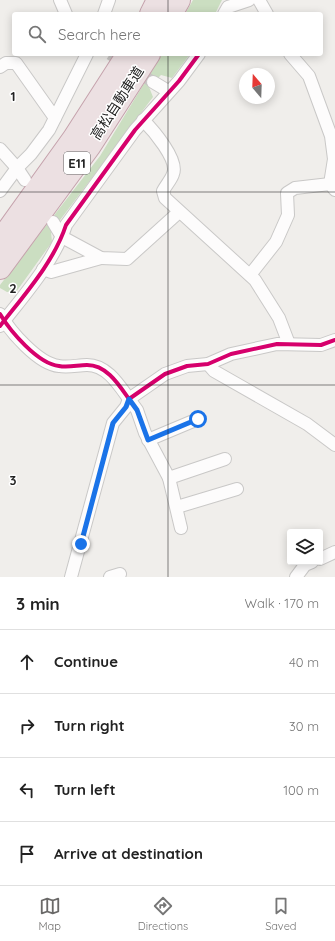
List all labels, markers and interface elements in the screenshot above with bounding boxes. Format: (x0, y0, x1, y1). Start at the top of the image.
search box (12, 12, 323, 56)
icon: search (26, 23, 48, 45)
text: Search here (58, 25, 141, 44)
street label: 高松自動車道 (87, 63, 147, 143)
north arrow (239, 68, 275, 104)
text: 1 (10, 88, 16, 104)
road number: E11 (64, 152, 90, 174)
text: 2 (9, 280, 17, 296)
route start (189, 410, 207, 428)
text: 3 (10, 472, 17, 488)
map controls (287, 529, 323, 565)
button: layers (287, 529, 323, 565)
route end (72, 535, 90, 553)
text: 3 min (16, 593, 60, 614)
text: Walk · 170 m (244, 595, 319, 611)
icon: ahead (16, 651, 38, 673)
text: Continue (54, 652, 118, 671)
text: 40 m (289, 654, 319, 670)
icon: right (16, 715, 38, 737)
text: Turn right (54, 716, 125, 735)
text: 30 m (289, 718, 319, 734)
icon: left (16, 779, 38, 801)
text: Turn left (54, 780, 116, 799)
text: 100 m (283, 782, 319, 798)
icon: arrive (16, 843, 38, 865)
text: Arrive at destination (54, 844, 203, 863)
tab: Map (38, 895, 61, 933)
tab: Directions (138, 895, 188, 933)
tab: Saved (265, 895, 297, 933)

